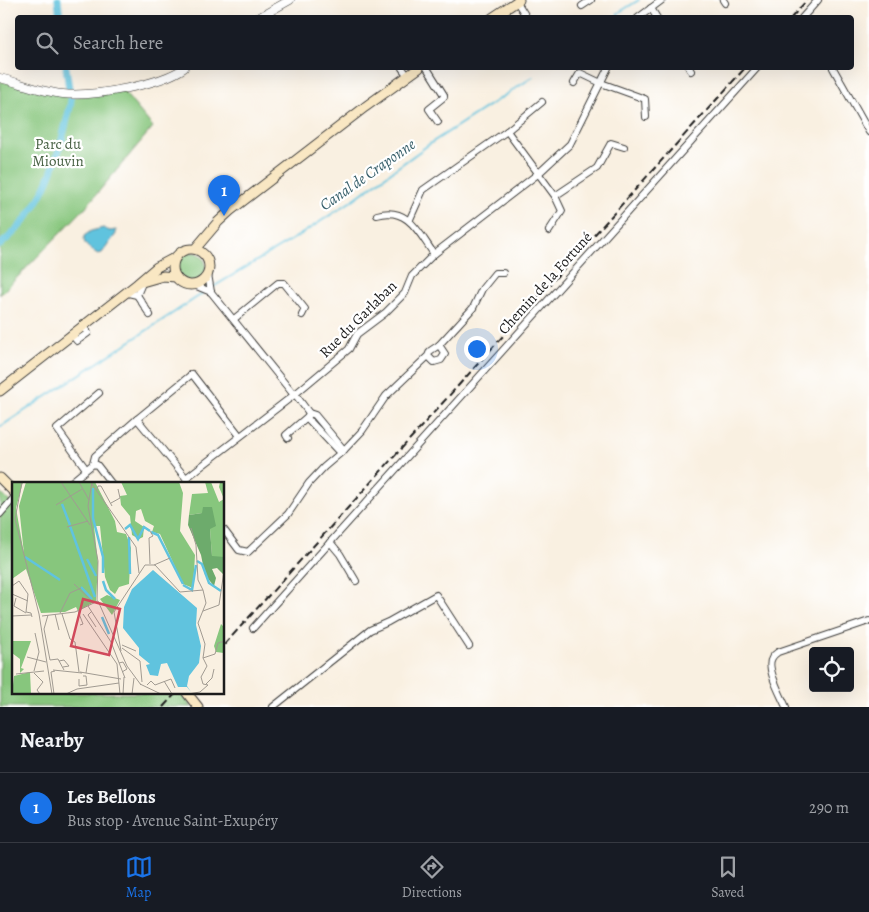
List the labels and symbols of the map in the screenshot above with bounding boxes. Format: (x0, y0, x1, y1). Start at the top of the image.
water label: Canal de Craponne (315, 133, 420, 216)
park label: Parc du Miouvin (32, 134, 84, 171)
pin: 1 (208, 175, 240, 216)
street label: Chemin de la Fortuné (494, 227, 597, 339)
street label: Rue du Garlaban (315, 276, 401, 362)
your location (464, 336, 490, 362)
inset map (12, 482, 225, 694)

